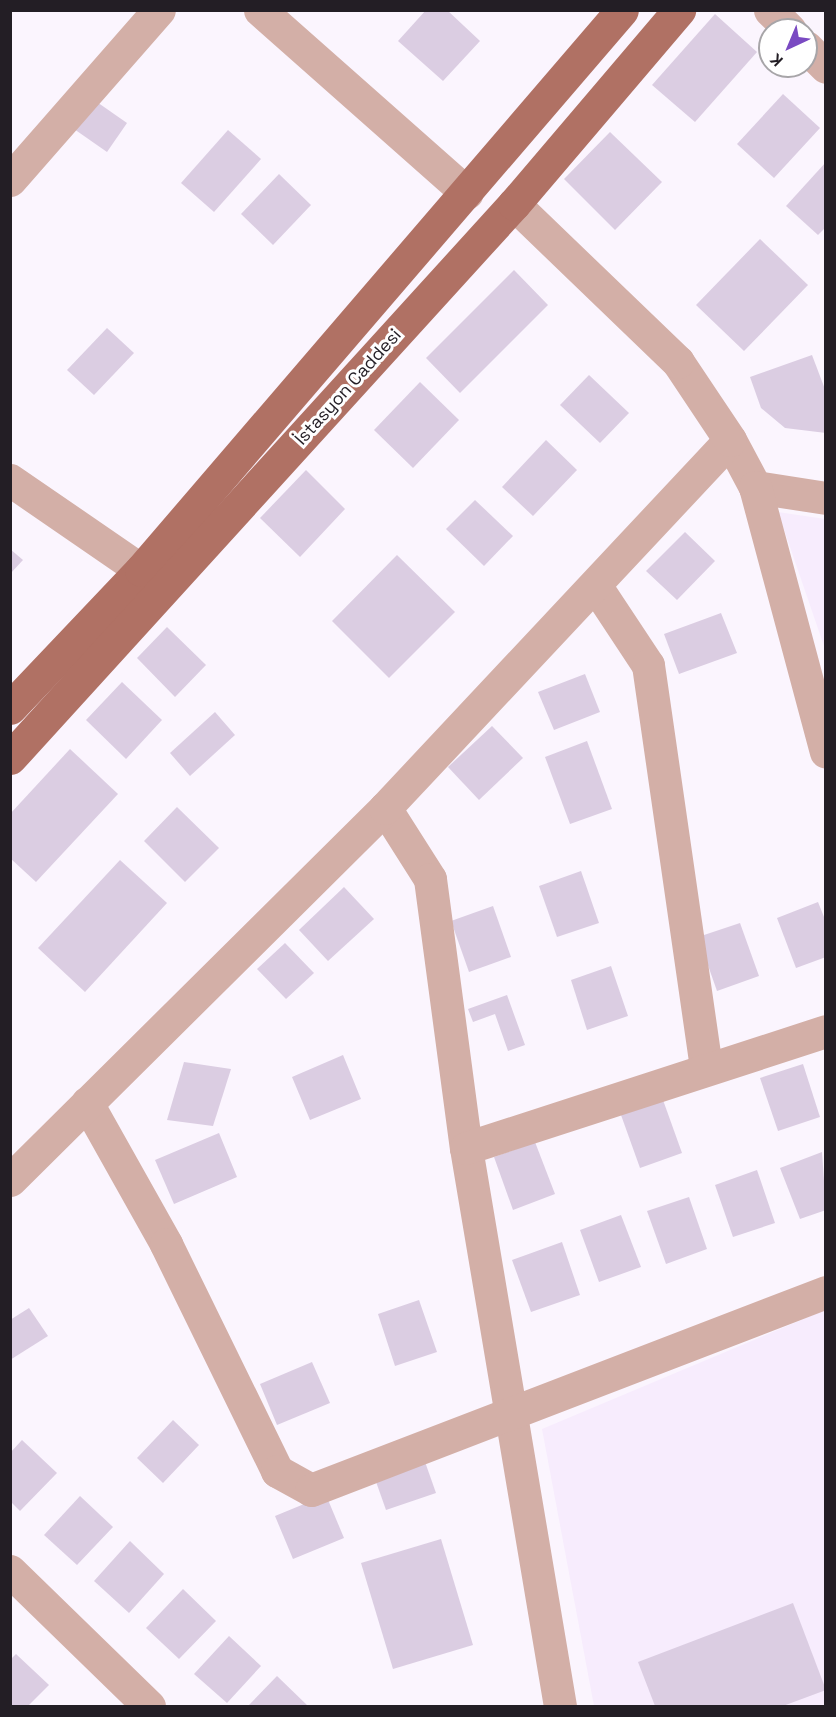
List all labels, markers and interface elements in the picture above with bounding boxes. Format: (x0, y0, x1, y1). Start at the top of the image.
north arrow (758, 18, 818, 78)
text: K (766, 49, 787, 71)
street label: İstasyon Caddesi (290, 324, 406, 450)

